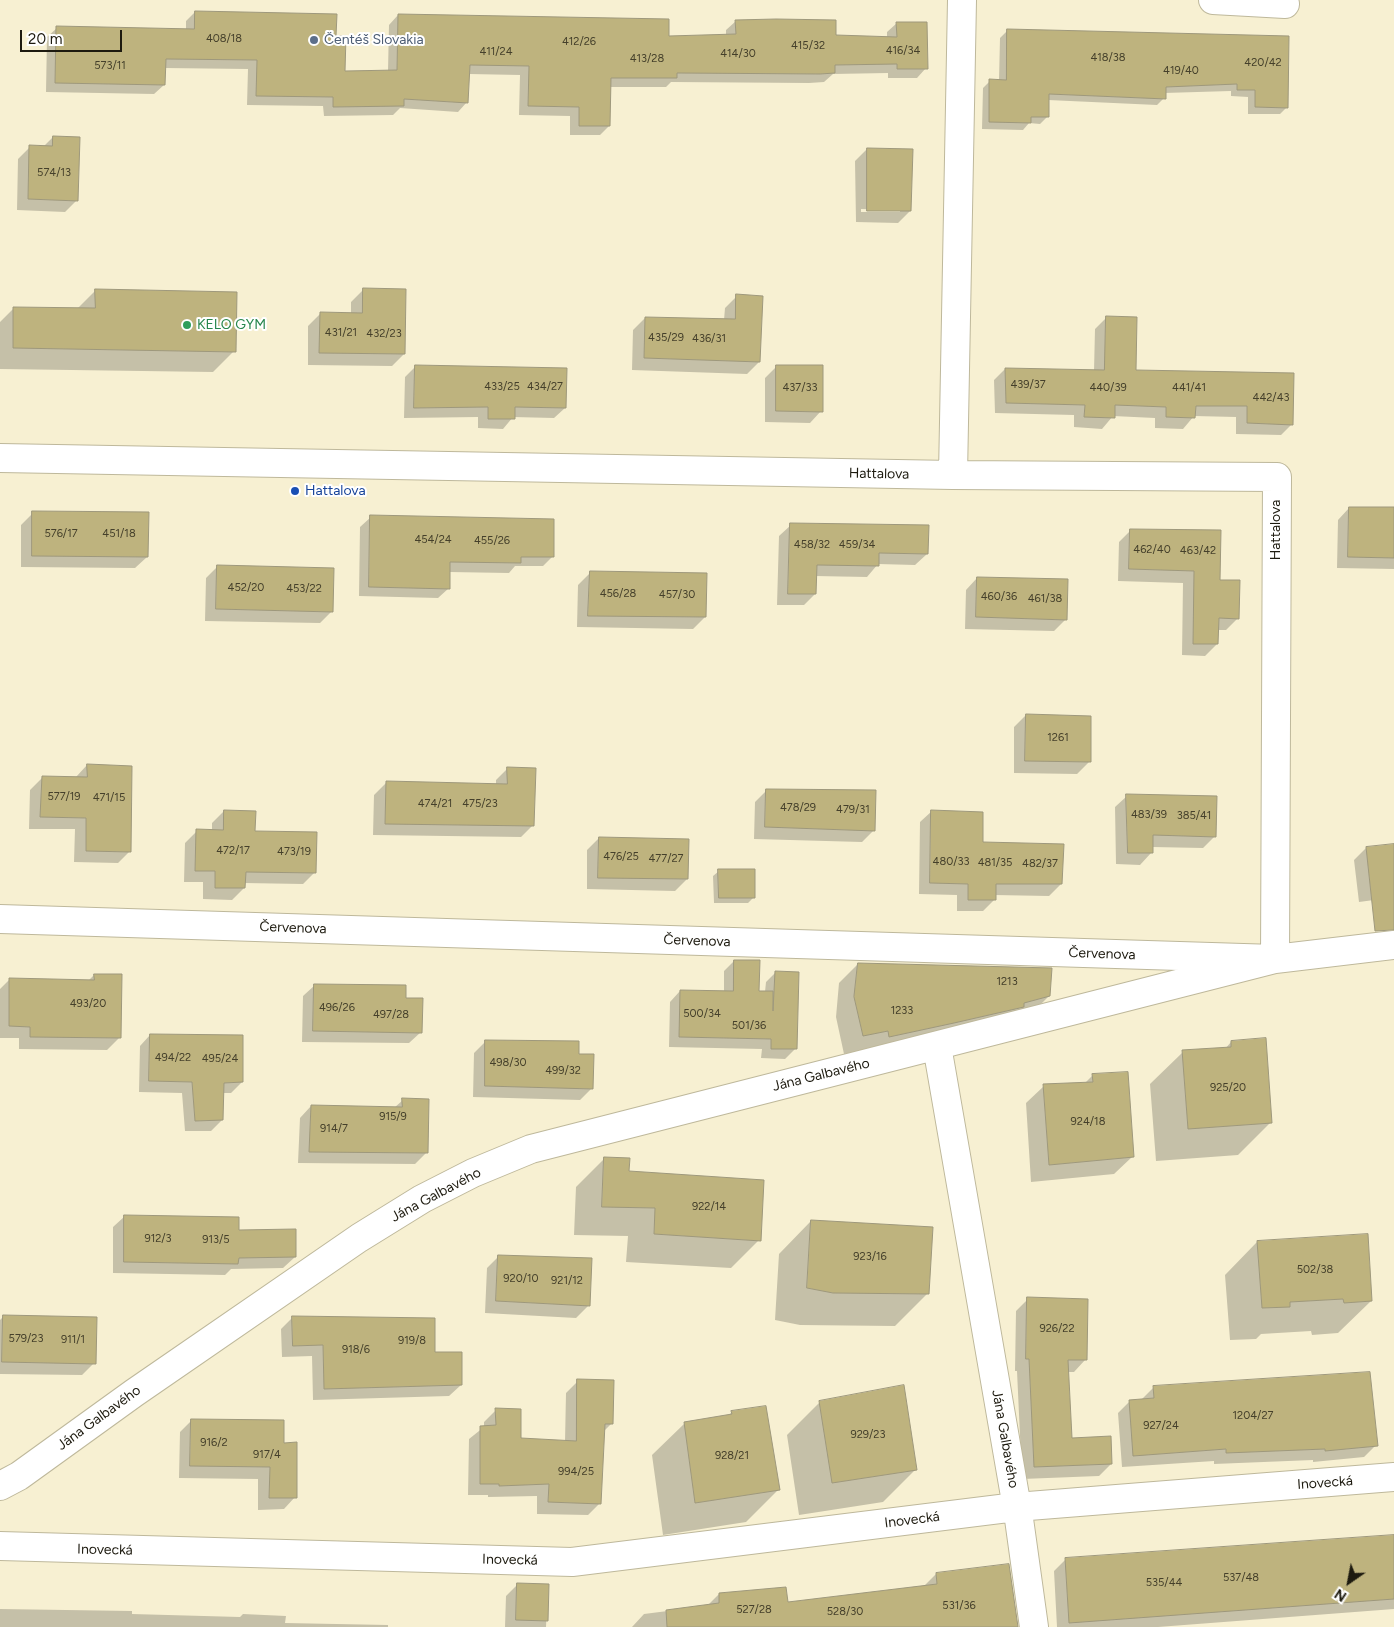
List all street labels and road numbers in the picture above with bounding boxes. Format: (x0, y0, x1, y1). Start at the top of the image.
street label: Hattalova (849, 465, 909, 483)
street label: Hattalova (1268, 500, 1284, 560)
street label: Červenova (259, 918, 327, 938)
street label: Červenova (663, 931, 731, 951)
street label: Červenova (1068, 944, 1136, 964)
street label: Jána Galbavého (771, 1055, 871, 1095)
street label: Jána Galbavého (388, 1164, 484, 1226)
street label: Jána Galbavého (54, 1382, 144, 1454)
street label: Jána Galbavého (988, 1389, 1022, 1489)
street label: Inovecká (1297, 1473, 1353, 1493)
street label: Inovecká (883, 1508, 941, 1532)
street label: Inovecká (77, 1541, 133, 1559)
street label: Inovecká (482, 1551, 538, 1569)

